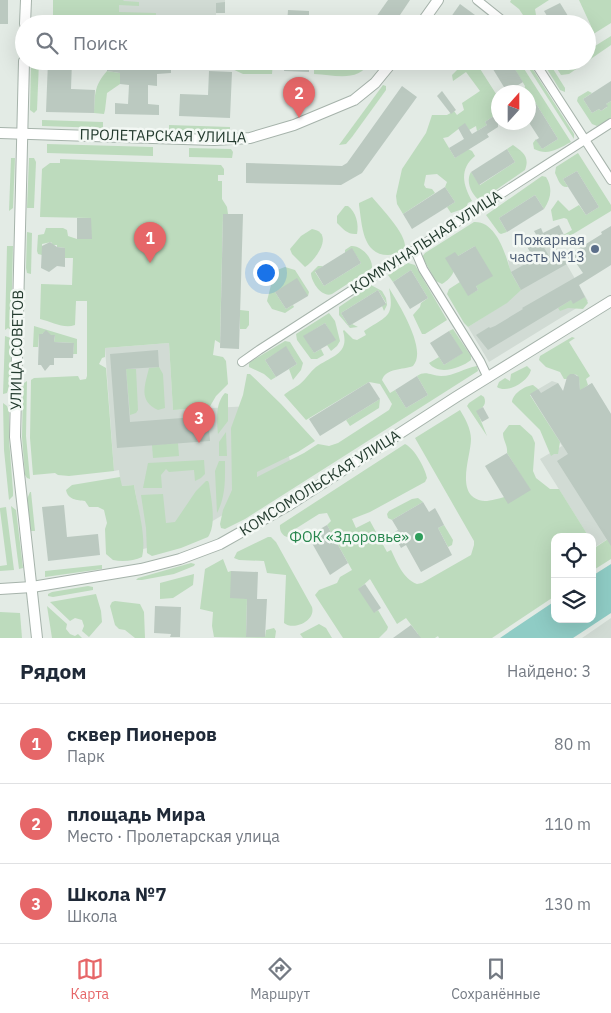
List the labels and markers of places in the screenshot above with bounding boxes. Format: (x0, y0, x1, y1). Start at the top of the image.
pin: 2 (283, 77, 315, 118)
pin: 1 (134, 222, 166, 263)
place label: Пожарная часть №13 (509, 230, 585, 266)
marker: Пожарная часть №13 (589, 243, 601, 255)
pin: 3 (183, 402, 215, 443)
place label: ФОК «Здоровье» (289, 527, 409, 546)
marker: ФОК «Здоровье» (413, 531, 425, 543)

